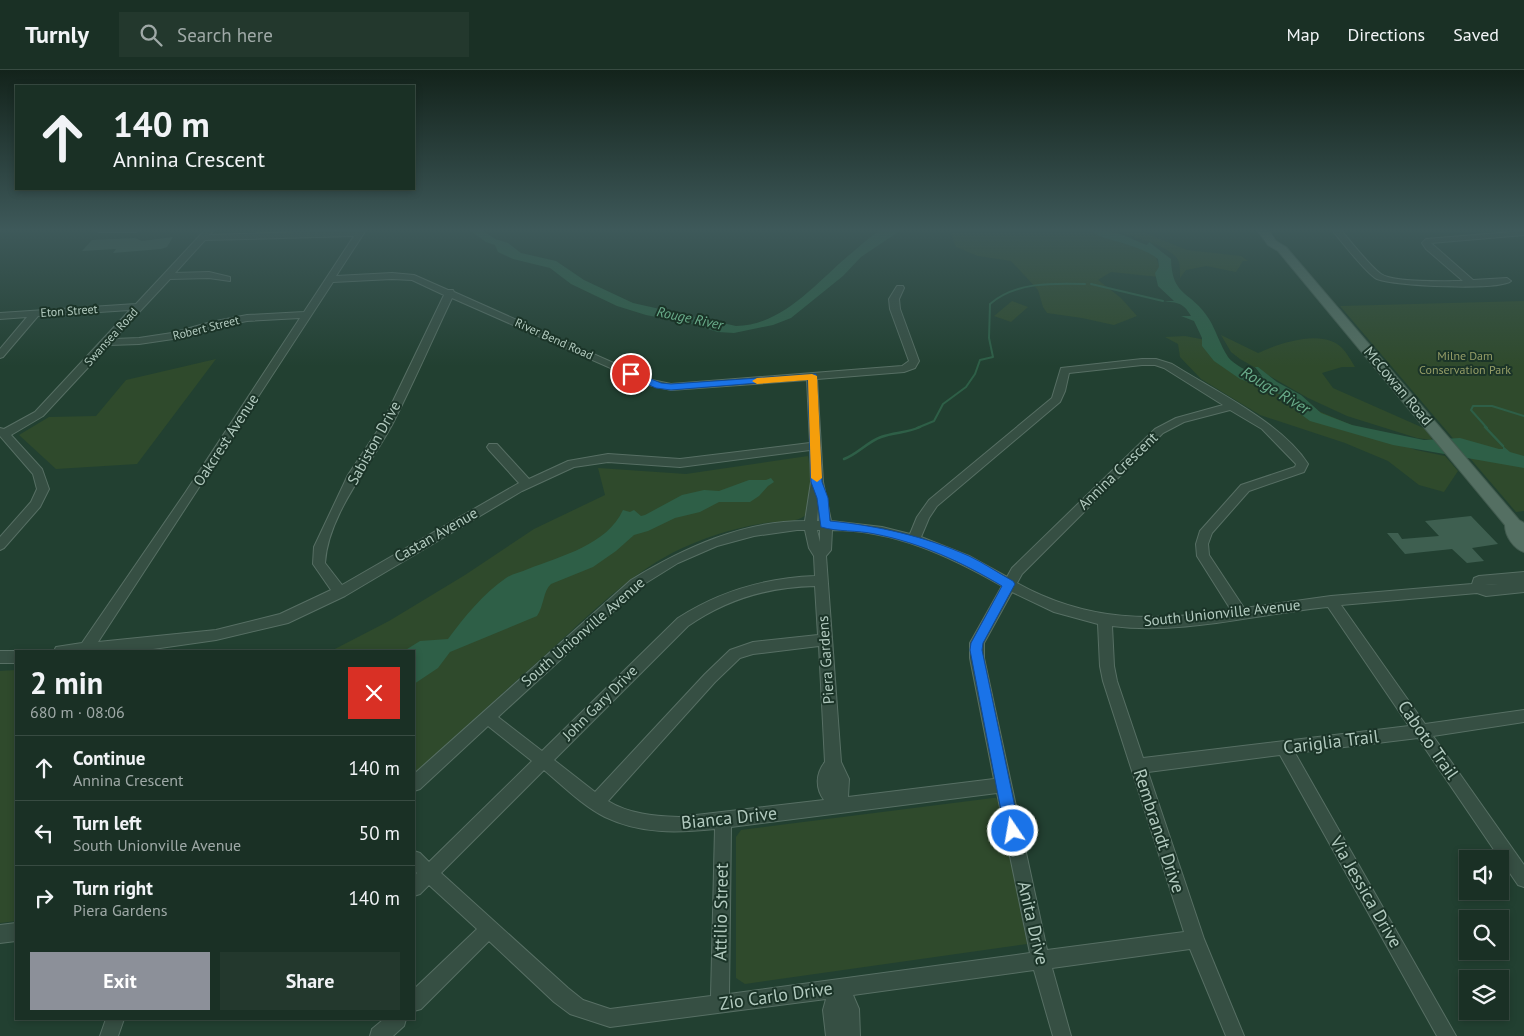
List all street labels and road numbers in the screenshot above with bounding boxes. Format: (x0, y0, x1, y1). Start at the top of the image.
street label: Eton Street (40, 301, 98, 320)
street label: Swansea Road (80, 304, 141, 369)
street label: Robert Street (171, 312, 241, 343)
street label: River Bend Road (513, 315, 596, 363)
street label: McCowan Road (1360, 342, 1437, 429)
street label: Oakcrest Avenue (189, 390, 262, 489)
street label: Sabiston Drive (343, 398, 404, 488)
street label: Annina Crescent (1074, 428, 1161, 513)
street label: Castan Avenue (391, 503, 481, 566)
street label: South Unionville Avenue (517, 573, 648, 691)
street label: South Unionville Avenue (1143, 595, 1301, 630)
street label: Piera Gardens (813, 615, 838, 705)
street label: John Gary Drive (557, 661, 641, 745)
street label: Caboto Trail (1393, 696, 1464, 784)
street label: Cariglia Trail (1282, 724, 1381, 759)
street label: Rembrandt Drive (1129, 766, 1190, 896)
street label: Bianca Drive (680, 801, 778, 834)
street label: Via Jessica Drive (1325, 831, 1408, 952)
street label: Attilio Street (708, 863, 733, 961)
street label: Anita Drive (1013, 879, 1054, 967)
street label: Zio Carlo Drive (718, 976, 834, 1015)

